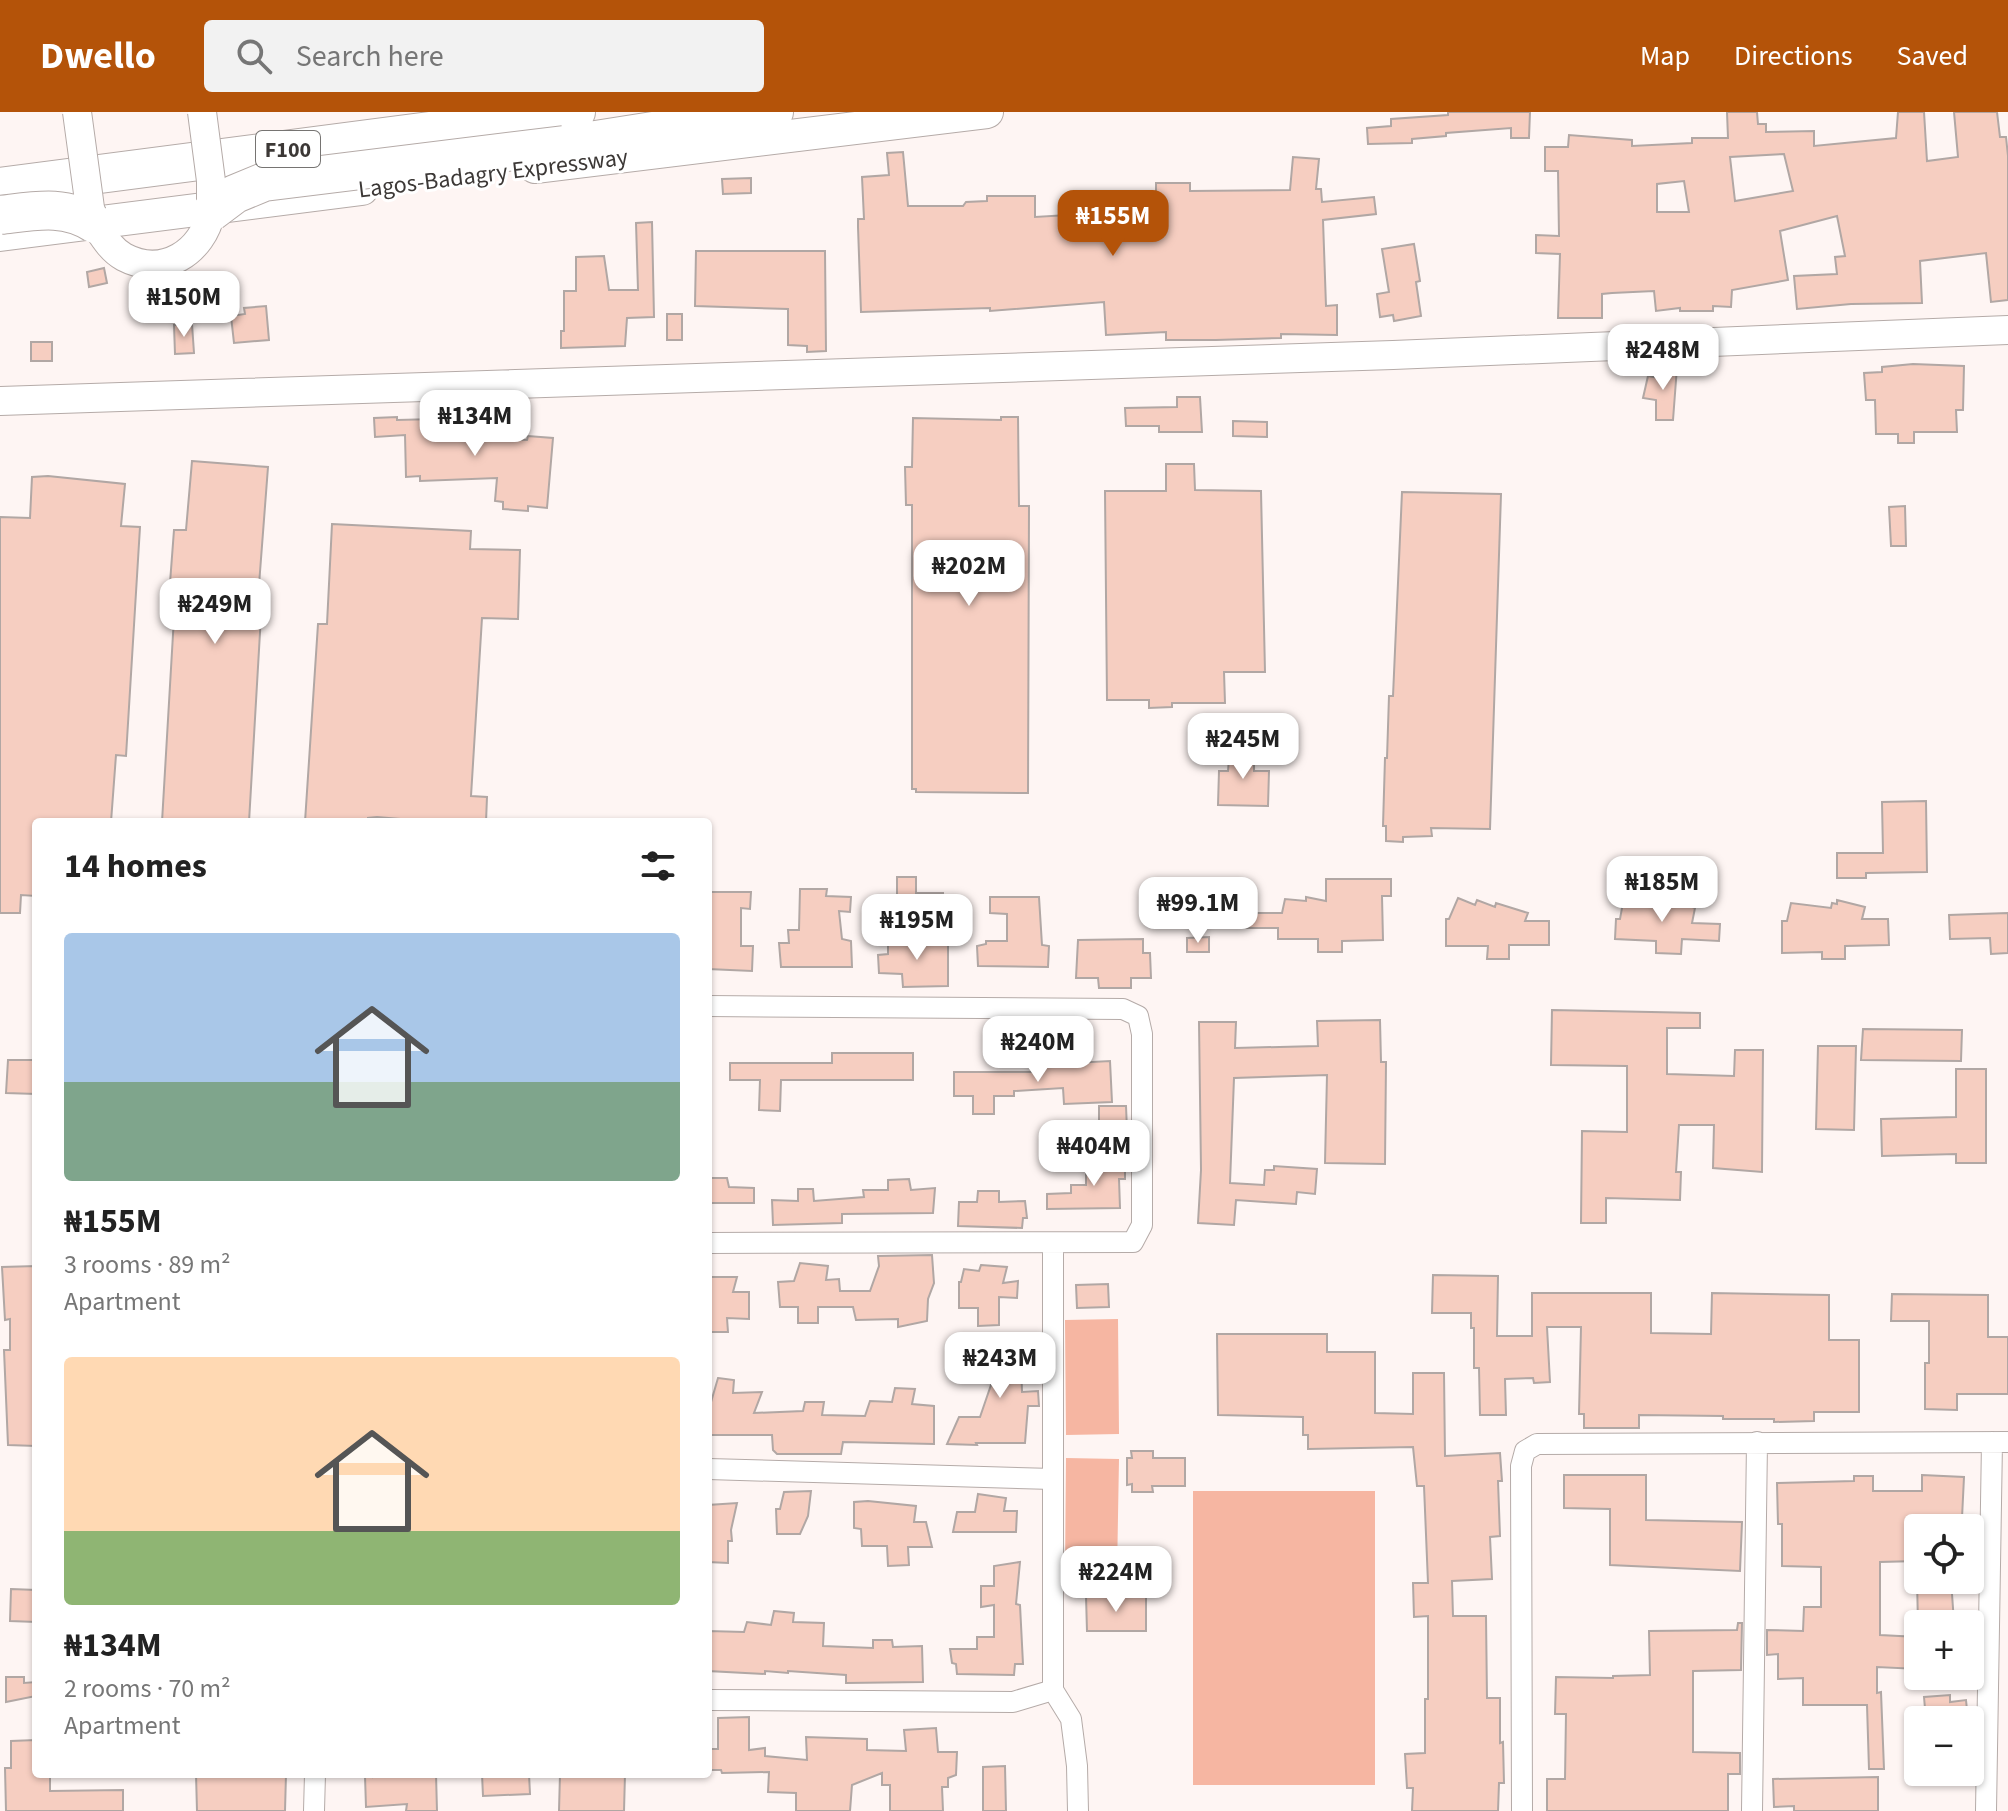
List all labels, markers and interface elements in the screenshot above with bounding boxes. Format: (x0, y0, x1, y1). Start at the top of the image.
search box (204, 20, 764, 92)
text: Dwello (40, 29, 156, 83)
icon: search (232, 34, 276, 78)
text: Search here (296, 35, 444, 78)
text: Map (1640, 36, 1690, 76)
text: Directions (1734, 36, 1853, 76)
text: Saved (1897, 36, 1968, 76)
road number: F100 (256, 131, 320, 167)
street label: Lagos-Badagry Expressway (356, 140, 630, 207)
pin: ₦155M (1057, 190, 1169, 258)
text: ₦155M (1076, 197, 1150, 234)
pin: ₦150M (128, 271, 240, 339)
text: ₦150M (147, 278, 221, 315)
pin: ₦248M (1607, 324, 1719, 392)
text: ₦248M (1626, 331, 1700, 368)
pin: ₦134M (419, 390, 531, 458)
text: ₦134M (438, 397, 512, 434)
pin: ₦202M (913, 540, 1025, 608)
text: ₦202M (932, 547, 1006, 584)
pin: ₦249M (159, 578, 271, 646)
text: ₦249M (178, 585, 252, 622)
pin: ₦245M (1187, 713, 1299, 781)
text: ₦245M (1206, 720, 1280, 757)
text: 14 homes (64, 842, 207, 891)
icon: filters (636, 844, 680, 888)
pin: ₦185M (1606, 856, 1718, 924)
text: ₦185M (1625, 863, 1699, 900)
pin: ₦99.1M (1133, 877, 1263, 945)
text: ₦99.1M (1157, 884, 1239, 921)
pin: ₦195M (861, 894, 973, 962)
text: ₦195M (880, 901, 954, 938)
icon: home (300, 985, 444, 1129)
pin: ₦240M (982, 1016, 1094, 1084)
text: ₦240M (1001, 1023, 1075, 1060)
pin: ₦404M (1038, 1120, 1150, 1188)
text: ₦404M (1057, 1127, 1131, 1164)
text: ₦155M (64, 1197, 162, 1246)
text: 3 rooms · 89 m² (64, 1246, 231, 1283)
text: Apartment (64, 1283, 181, 1320)
pin: ₦243M (944, 1332, 1056, 1400)
text: ₦243M (963, 1339, 1037, 1376)
icon: home (300, 1409, 444, 1553)
map controls (1904, 1514, 1984, 1786)
button: locate (1904, 1514, 1984, 1594)
pin: ₦224M (1060, 1546, 1172, 1614)
text: ₦224M (1079, 1553, 1153, 1590)
button: + (1904, 1610, 1984, 1690)
text: ₦134M (64, 1621, 162, 1670)
text: 2 rooms · 70 m² (64, 1670, 231, 1707)
button: − (1904, 1706, 1984, 1786)
text: Apartment (64, 1707, 181, 1744)

